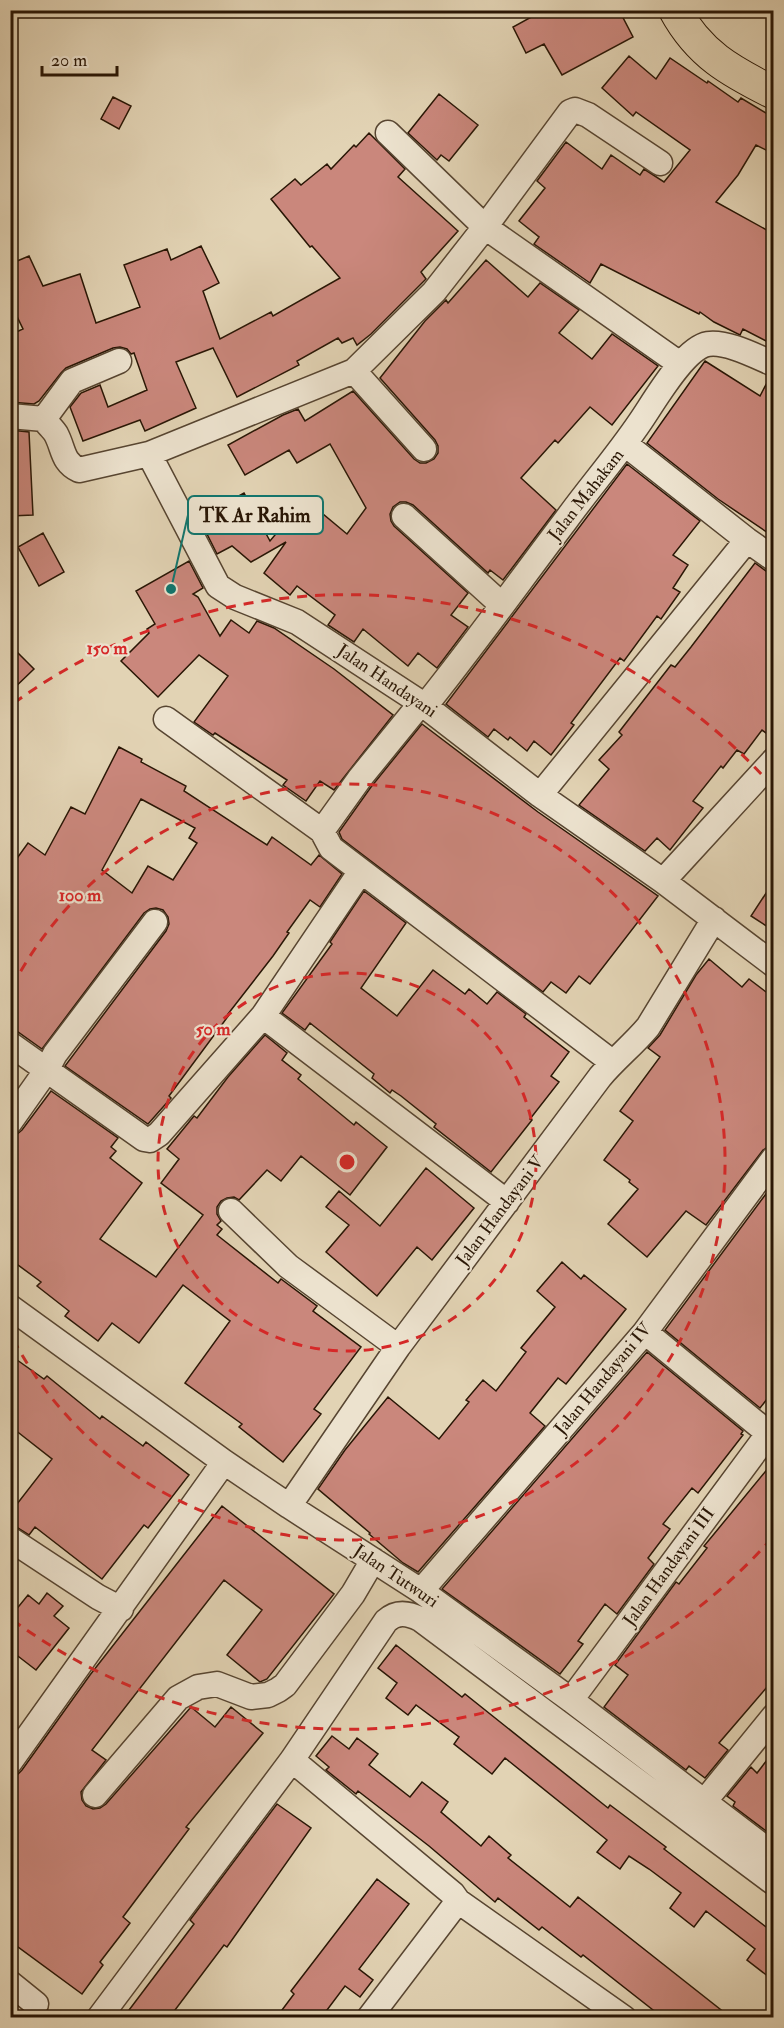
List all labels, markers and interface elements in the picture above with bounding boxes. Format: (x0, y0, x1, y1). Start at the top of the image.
scale bar (42, 39, 117, 77)
text: 20 m (51, 49, 87, 72)
street label: Jalan Mahakam (542, 444, 629, 547)
callout: TK Ar Rahim (188, 496, 323, 534)
text: TK Ar Rahim (198, 503, 311, 528)
text: 150 m (86, 637, 129, 660)
street label: Jalan Handayani (332, 638, 442, 723)
text: 100 m (59, 884, 102, 907)
text: 50 m (196, 1018, 231, 1041)
street label: Jalan Handayani V (450, 1150, 550, 1272)
centre of rings (337, 1152, 357, 1172)
street label: Jalan Handayani IV (549, 1317, 658, 1441)
street label: Jalan Handayani III (617, 1503, 720, 1632)
street label: Jalan Tutwuri (348, 1539, 443, 1613)

